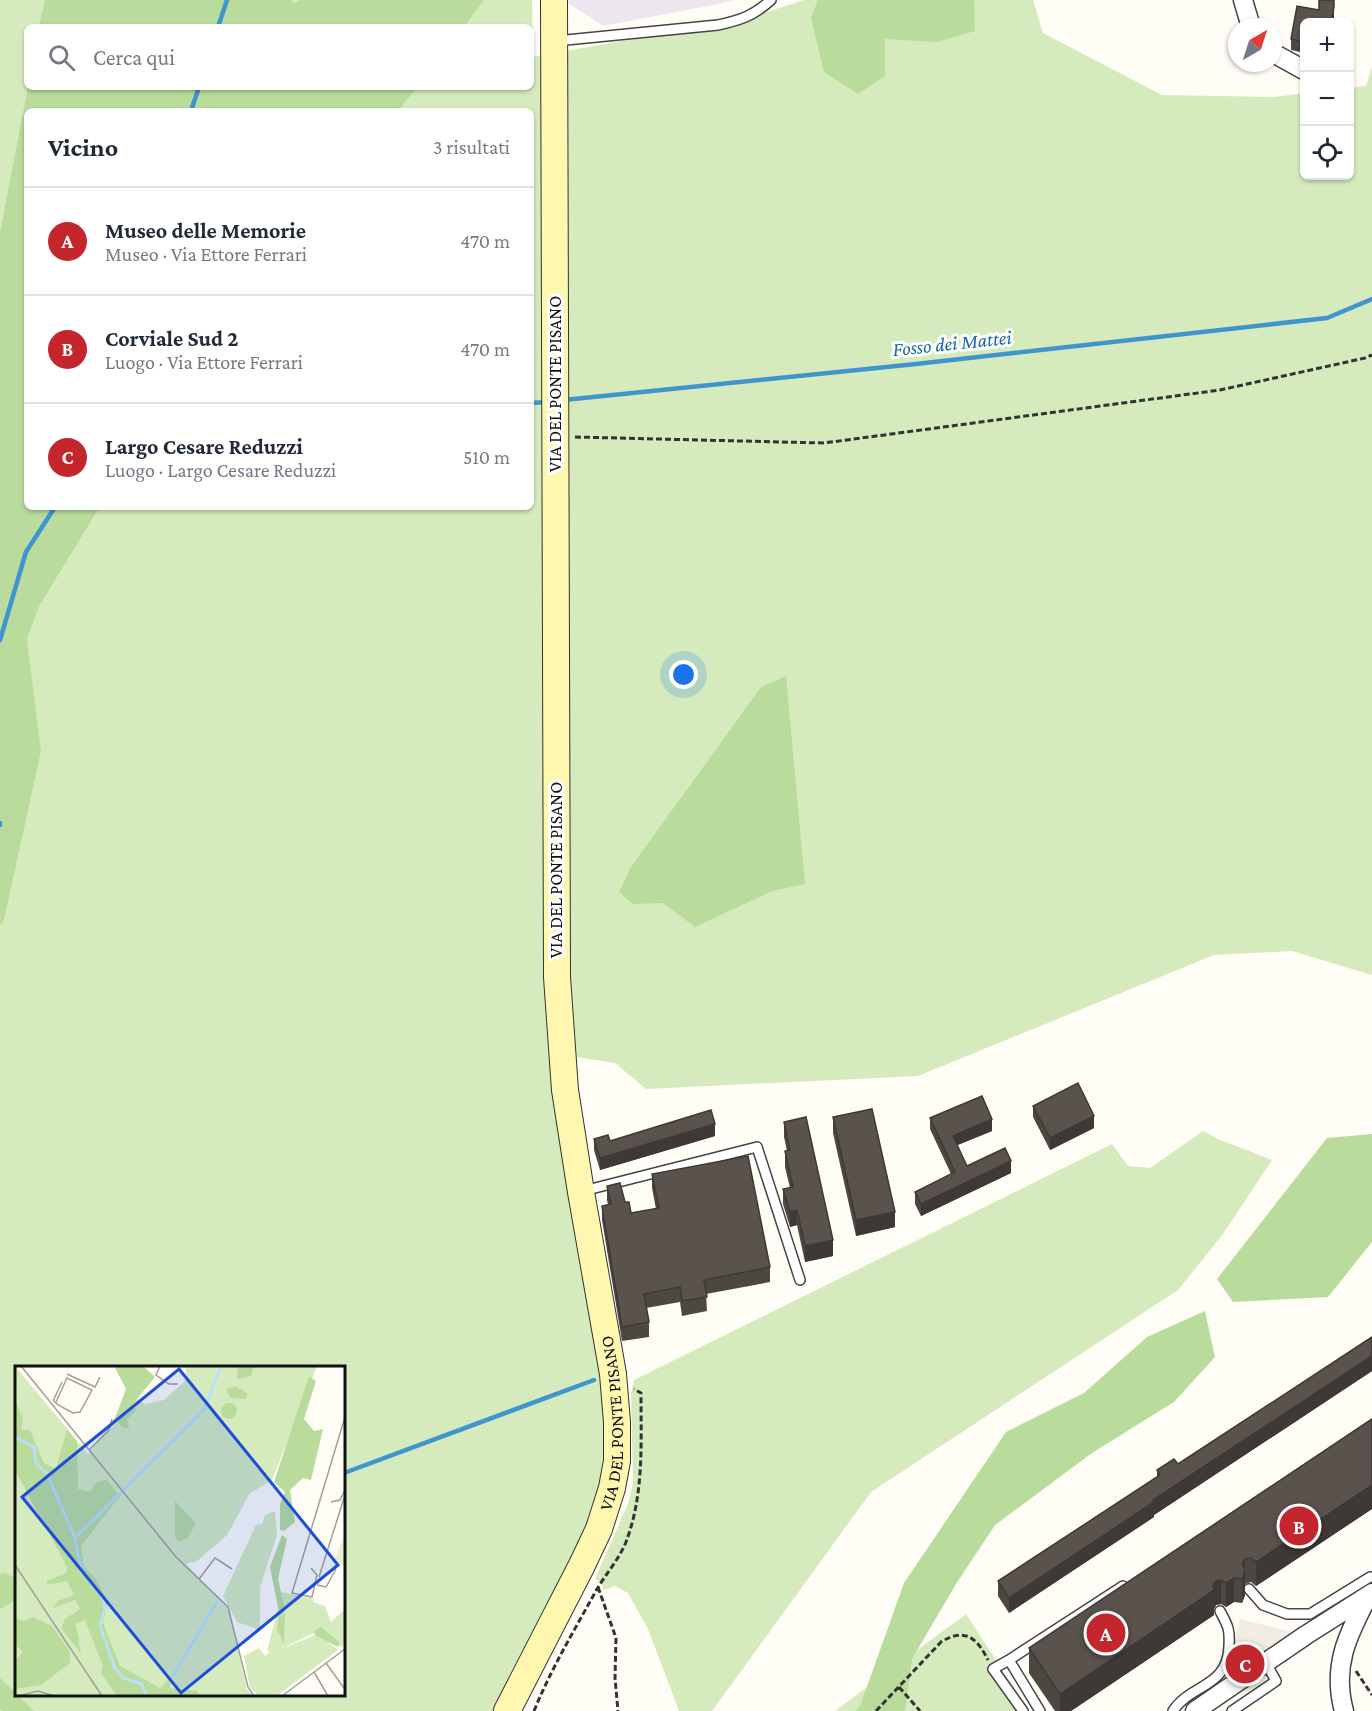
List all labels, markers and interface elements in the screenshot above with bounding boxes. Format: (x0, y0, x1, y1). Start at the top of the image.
north arrow (1228, 18, 1282, 72)
map controls (1300, 18, 1354, 180)
button: + (1300, 18, 1354, 72)
search box (24, 24, 534, 90)
icon: search (45, 41, 78, 74)
text: Cerca qui (93, 45, 175, 70)
button: − (1300, 72, 1354, 126)
button: locate (1300, 126, 1354, 180)
text: Vicino (48, 133, 118, 162)
text: 3 risultati (433, 136, 510, 158)
text: Museo delle Memorie (105, 218, 306, 243)
text: A (62, 230, 73, 252)
text: 470 m (460, 230, 510, 252)
text: Museo · Via Ettore Ferrari (105, 243, 307, 265)
street label: VIA DEL PONTE PISANO (545, 296, 565, 472)
text: Corviale Sud 2 (105, 326, 238, 351)
water label: Fosso dei Mattei (891, 326, 1013, 360)
text: B (62, 338, 73, 360)
text: 470 m (460, 338, 510, 360)
text: Luogo · Via Ettore Ferrari (105, 351, 303, 373)
text: Largo Cesare Reduzzi (105, 434, 303, 459)
text: C (61, 446, 74, 468)
text: 510 m (463, 446, 510, 468)
text: Luogo · Largo Cesare Reduzzi (105, 459, 336, 481)
your location (669, 660, 698, 689)
street label: VIA DEL PONTE PISANO (546, 782, 566, 958)
street label: VIA DEL PONTE PISANO (595, 1334, 627, 1513)
inset map (15, 1366, 345, 1696)
pin: B (1280, 1504, 1318, 1549)
pin: A (1086, 1610, 1126, 1656)
pin: C (1226, 1642, 1264, 1686)

